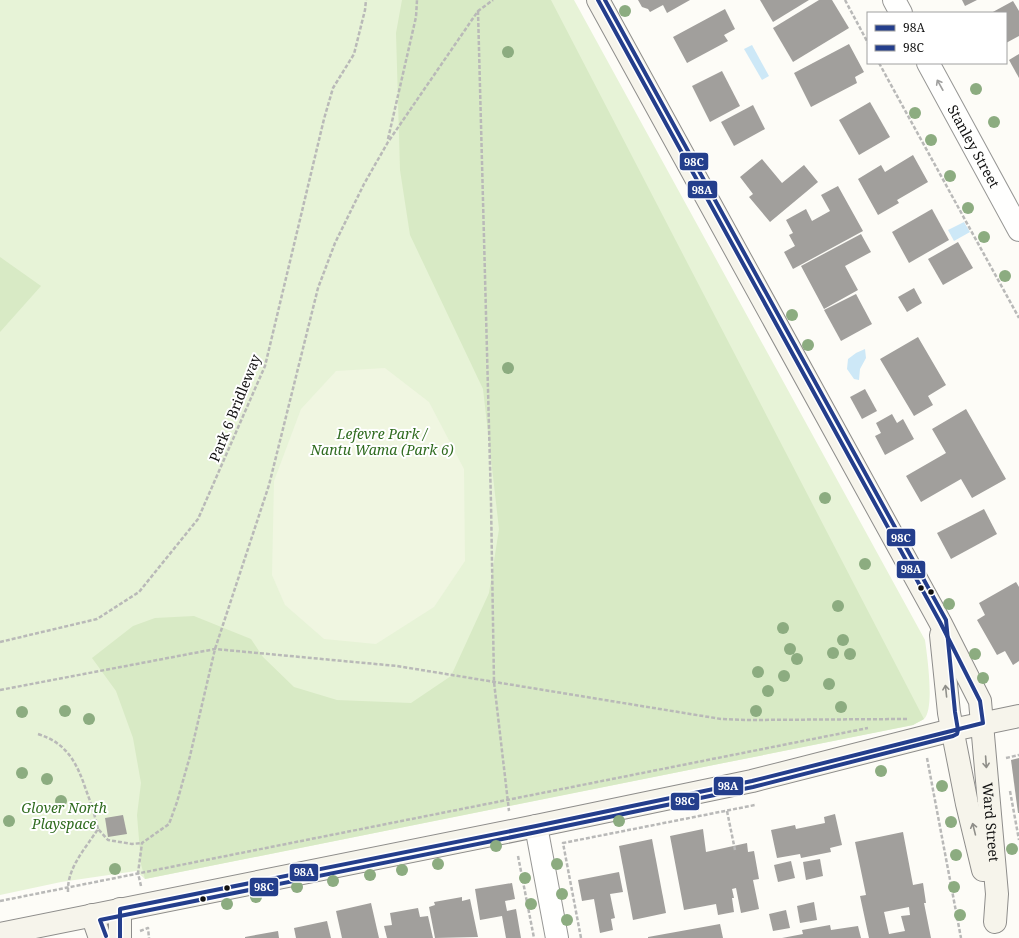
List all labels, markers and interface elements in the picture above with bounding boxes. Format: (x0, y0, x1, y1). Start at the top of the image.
legend (867, 12, 1007, 64)
text: 98A (903, 19, 925, 36)
text: 98C (903, 39, 924, 56)
one-way arrow (936, 79, 943, 91)
street label: Stanley Street (944, 101, 1004, 191)
line badge: 98C (679, 152, 709, 171)
text: 98C (684, 154, 704, 169)
line badge: 98A (687, 180, 718, 199)
text: 98A (692, 182, 713, 197)
street label: Park 6 Bridleway (204, 351, 265, 464)
park label: Lefevre Park / Nantu Wama (Park 6) (309, 424, 454, 459)
line badge: 98C (886, 528, 916, 547)
text: 98C (891, 530, 911, 545)
line badge: 98A (896, 560, 926, 579)
text: 98A (901, 561, 922, 576)
unlabelled marker (916, 583, 926, 593)
unlabelled marker (926, 587, 936, 597)
one-way arrow (943, 685, 950, 698)
one-way arrow (983, 755, 990, 768)
line badge: 98A (713, 776, 744, 796)
text: 98A (718, 778, 739, 793)
street label: Ward Street (978, 782, 1004, 863)
line badge: 98C (670, 792, 700, 811)
text: 98C (675, 793, 695, 808)
park label: Glover North Playspace (21, 798, 107, 833)
one-way arrow (969, 823, 977, 836)
line badge: 98A (289, 863, 319, 882)
text: 98A (294, 864, 315, 879)
line badge: 98C (249, 877, 279, 897)
text: 98C (254, 879, 274, 894)
unlabelled marker (222, 883, 232, 893)
unlabelled marker (198, 894, 208, 904)

